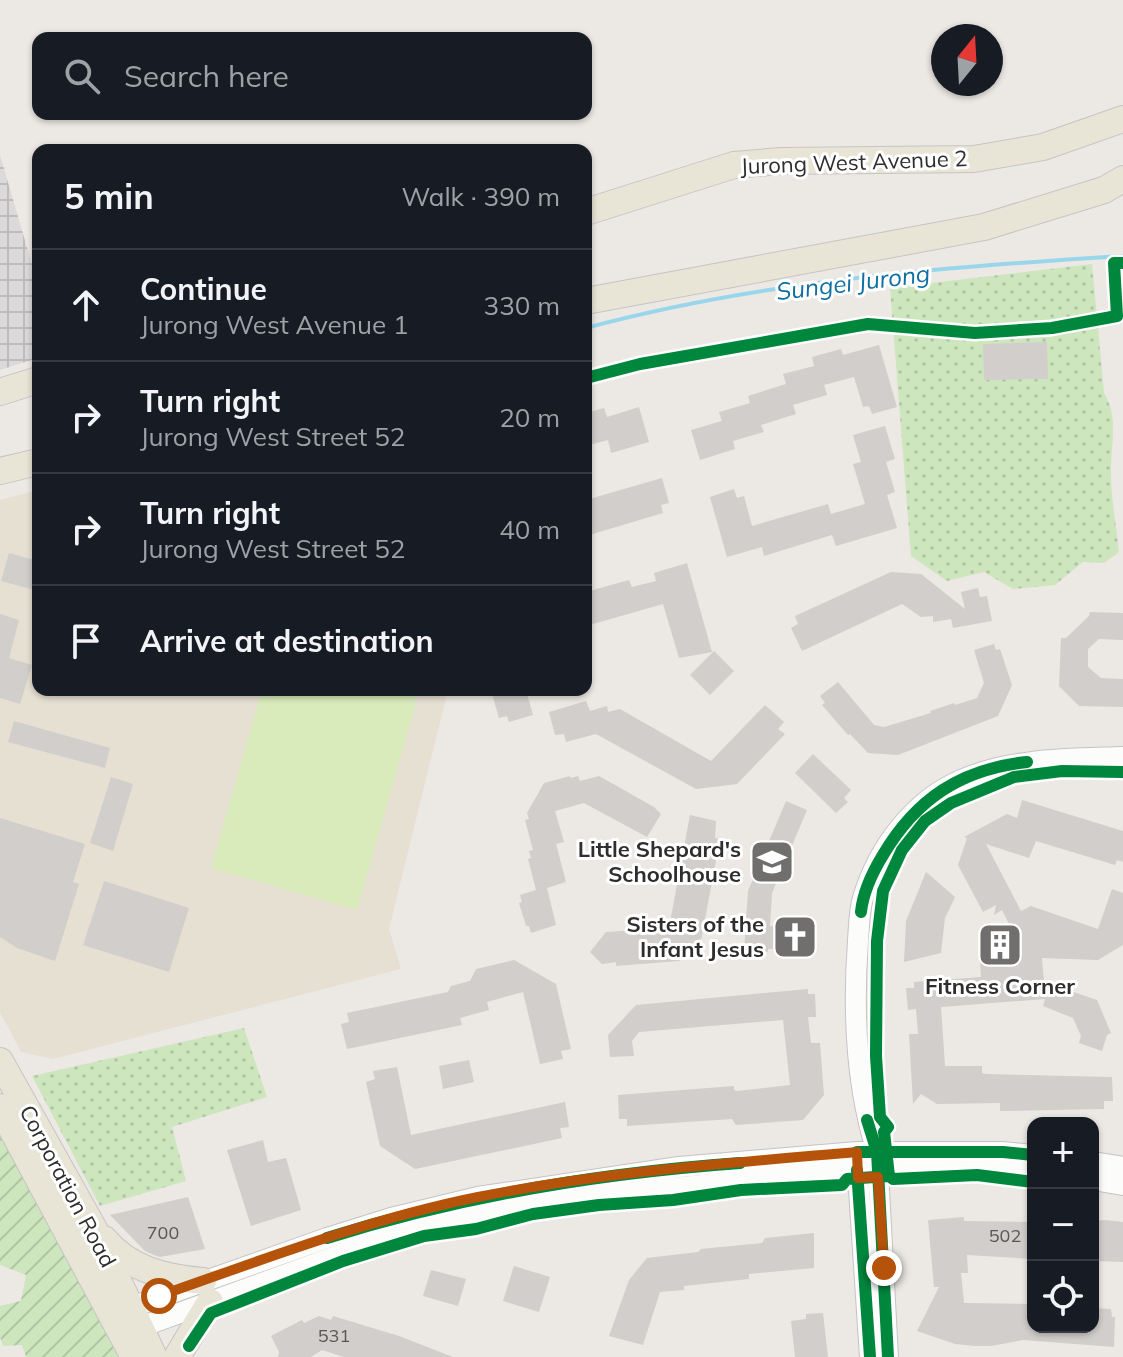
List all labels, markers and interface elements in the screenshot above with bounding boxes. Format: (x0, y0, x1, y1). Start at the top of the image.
north arrow (931, 24, 1003, 96)
search box (32, 32, 592, 120)
icon: search (60, 54, 104, 98)
text: Search here (124, 57, 289, 95)
street label: Jurong West Avenue 2 (740, 144, 968, 180)
text: 5 min (64, 175, 154, 218)
text: Walk · 390 m (401, 180, 560, 213)
water label: Sungei Jurong (774, 258, 932, 306)
text: Continue (140, 270, 267, 308)
icon: ahead (64, 283, 108, 327)
text: 330 m (484, 289, 560, 322)
text: Jurong West Avenue 1 (140, 308, 409, 341)
text: Turn right (140, 382, 280, 420)
icon: right (64, 395, 108, 439)
text: 20 m (499, 401, 560, 434)
text: Jurong West Street 52 (140, 420, 405, 453)
text: Turn right (140, 494, 280, 532)
icon: right (64, 507, 108, 551)
text: 40 m (499, 513, 560, 546)
text: Jurong West Street 52 (140, 532, 405, 565)
icon: arrive (64, 619, 108, 663)
text: Arrive at destination (140, 622, 434, 660)
place label: Little Shepard's Schoolhouse (578, 835, 741, 888)
school or university icon: Little Shepard's Schoolhouse (748, 838, 796, 886)
place label: Sisters of the Infant Jesus (627, 910, 764, 963)
church icon: Sisters of the Infant Jesus (771, 913, 819, 961)
building icon: Fitness Corner (976, 921, 1024, 969)
place label: Fitness Corner (925, 972, 1075, 1000)
street label: Corporation Road (13, 1100, 123, 1272)
map controls (1027, 1117, 1099, 1333)
button: + (1027, 1117, 1099, 1189)
button: − (1027, 1189, 1099, 1261)
house number: 700 (147, 1221, 179, 1244)
house number: 502 (989, 1224, 1021, 1247)
route end (866, 1250, 902, 1286)
button: locate (1027, 1261, 1099, 1333)
route start (141, 1278, 177, 1314)
house number: 531 (318, 1324, 350, 1347)

